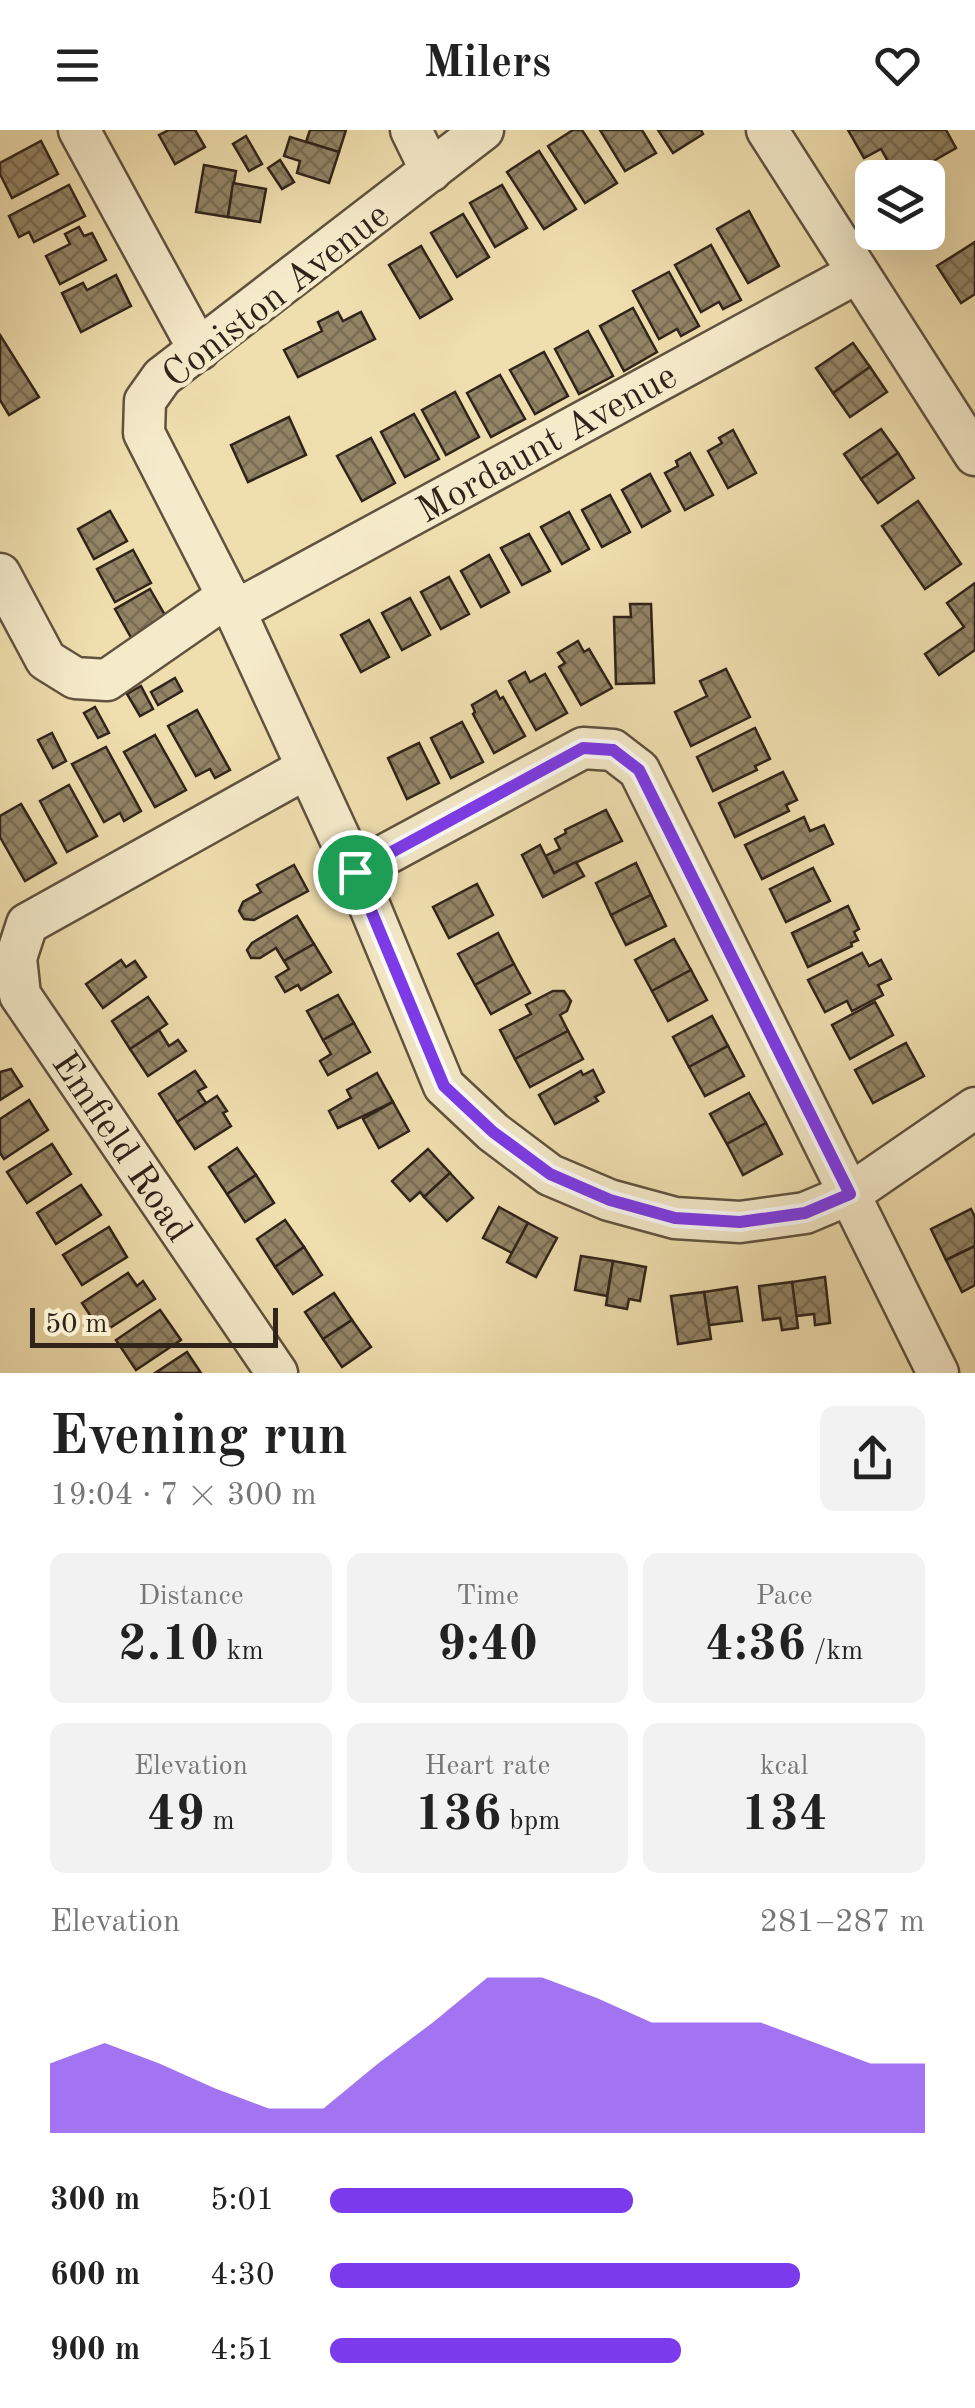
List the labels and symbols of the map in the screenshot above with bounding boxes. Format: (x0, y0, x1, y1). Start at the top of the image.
street label: Coniston Avenue (157, 197, 397, 396)
street label: Mordaunt Avenue (411, 358, 684, 532)
pin (313, 830, 398, 915)
street label: Emfield Road (43, 1046, 198, 1249)
scale bar (30, 1303, 278, 1348)

